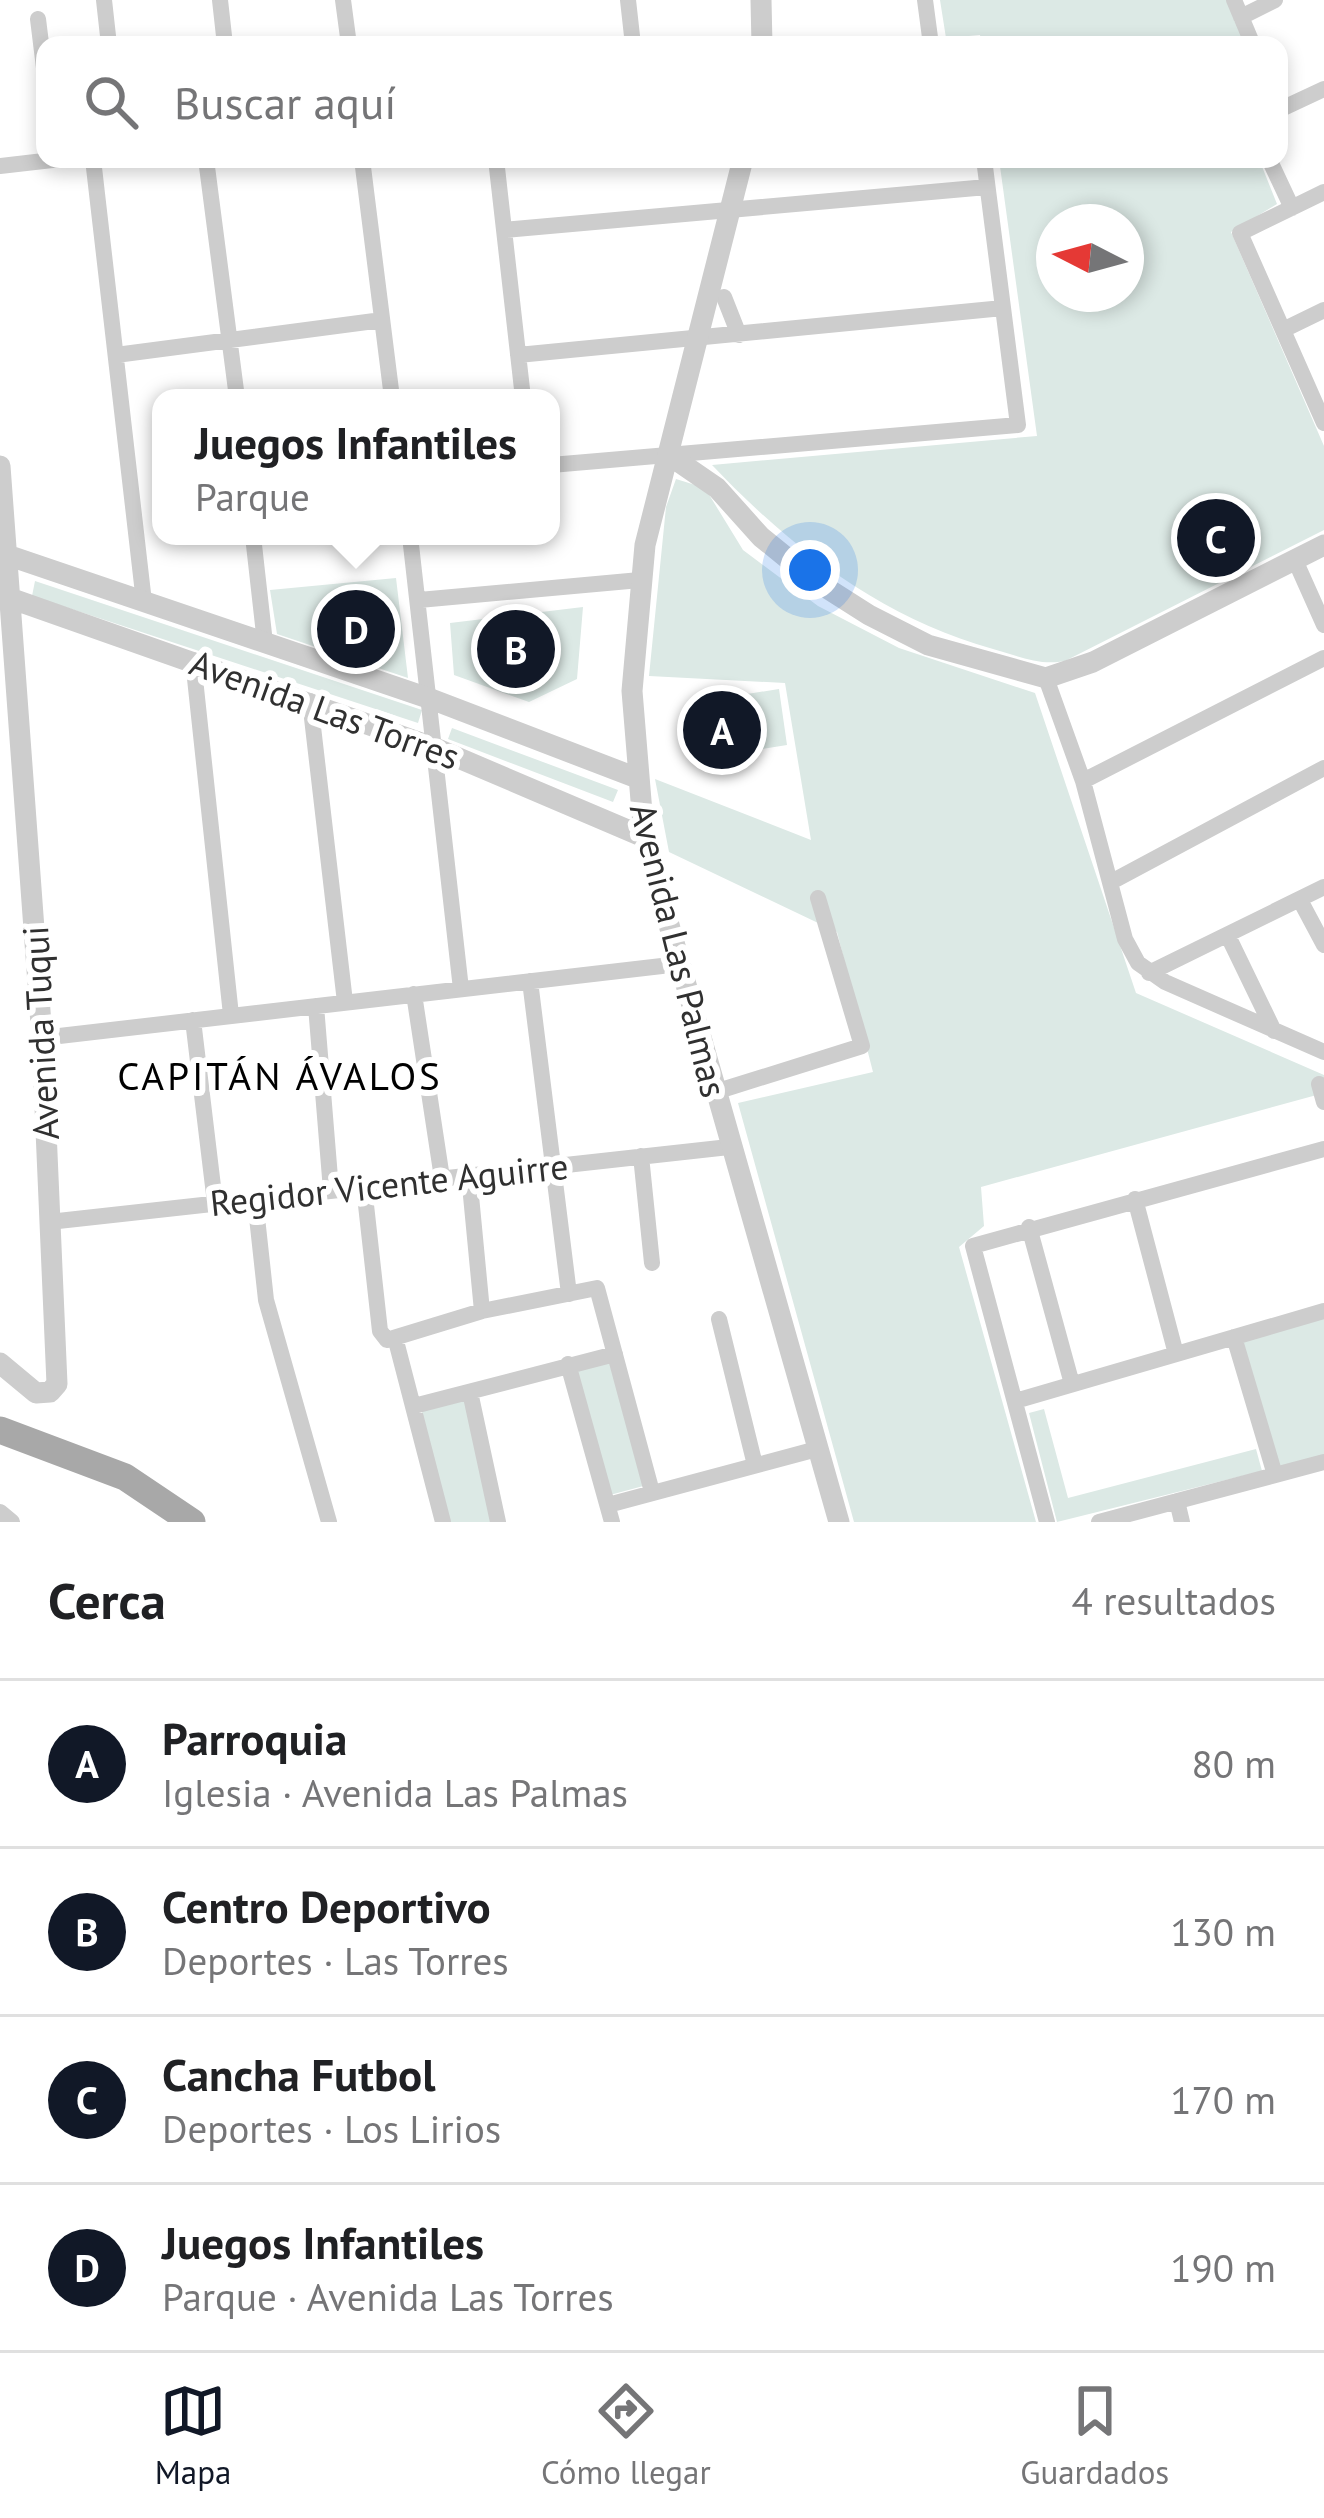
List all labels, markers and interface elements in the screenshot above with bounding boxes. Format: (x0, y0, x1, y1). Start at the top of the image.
search box (36, 36, 1288, 168)
icon: search (78, 69, 144, 135)
text: Buscar aquí (174, 73, 396, 131)
north arrow (1036, 204, 1144, 312)
popup (152, 389, 560, 545)
text: Juegos Infantiles (195, 413, 517, 471)
text: Parque (195, 471, 310, 522)
pin: C (1177, 493, 1255, 583)
your location (780, 540, 840, 600)
pin: D (317, 584, 395, 674)
pin: B (477, 604, 555, 694)
street label: Avenida Las Torres (184, 638, 466, 780)
pin: A (683, 685, 761, 775)
street label: Avenida Las Palmas (620, 798, 738, 1102)
street label: Avenida Tuqui (11, 925, 69, 1141)
district label: CAPITÁN ÁVALOS (117, 1050, 443, 1101)
street label: Regidor Vicente Aguirre (208, 1142, 570, 1226)
text: Cerca (48, 1567, 166, 1633)
text: 4 resultados (1072, 1575, 1276, 1626)
text: Parroquia (162, 1709, 347, 1767)
text: A (75, 1738, 99, 1789)
text: 80 m (1191, 1738, 1276, 1789)
text: Iglesia · Avenida Las Palmas (162, 1767, 628, 1818)
text: Centro Deportivo (162, 1877, 491, 1935)
text: B (75, 1906, 99, 1957)
text: 130 m (1170, 1906, 1276, 1957)
text: Deportes · Las Torres (162, 1935, 509, 1986)
text: Cancha Futbol (162, 2045, 436, 2103)
text: C (76, 2074, 98, 2125)
text: 170 m (1170, 2074, 1276, 2125)
text: Deportes · Los Lirios (162, 2103, 501, 2154)
text: Juegos Infantiles (162, 2213, 484, 2271)
text: D (74, 2242, 100, 2293)
text: 190 m (1170, 2242, 1276, 2293)
text: Parque · Avenida Las Torres (162, 2271, 614, 2322)
tab: Mapa (155, 2378, 231, 2493)
tab: Cómo llegar (541, 2378, 711, 2493)
tab: Guardados (1020, 2378, 1169, 2493)

